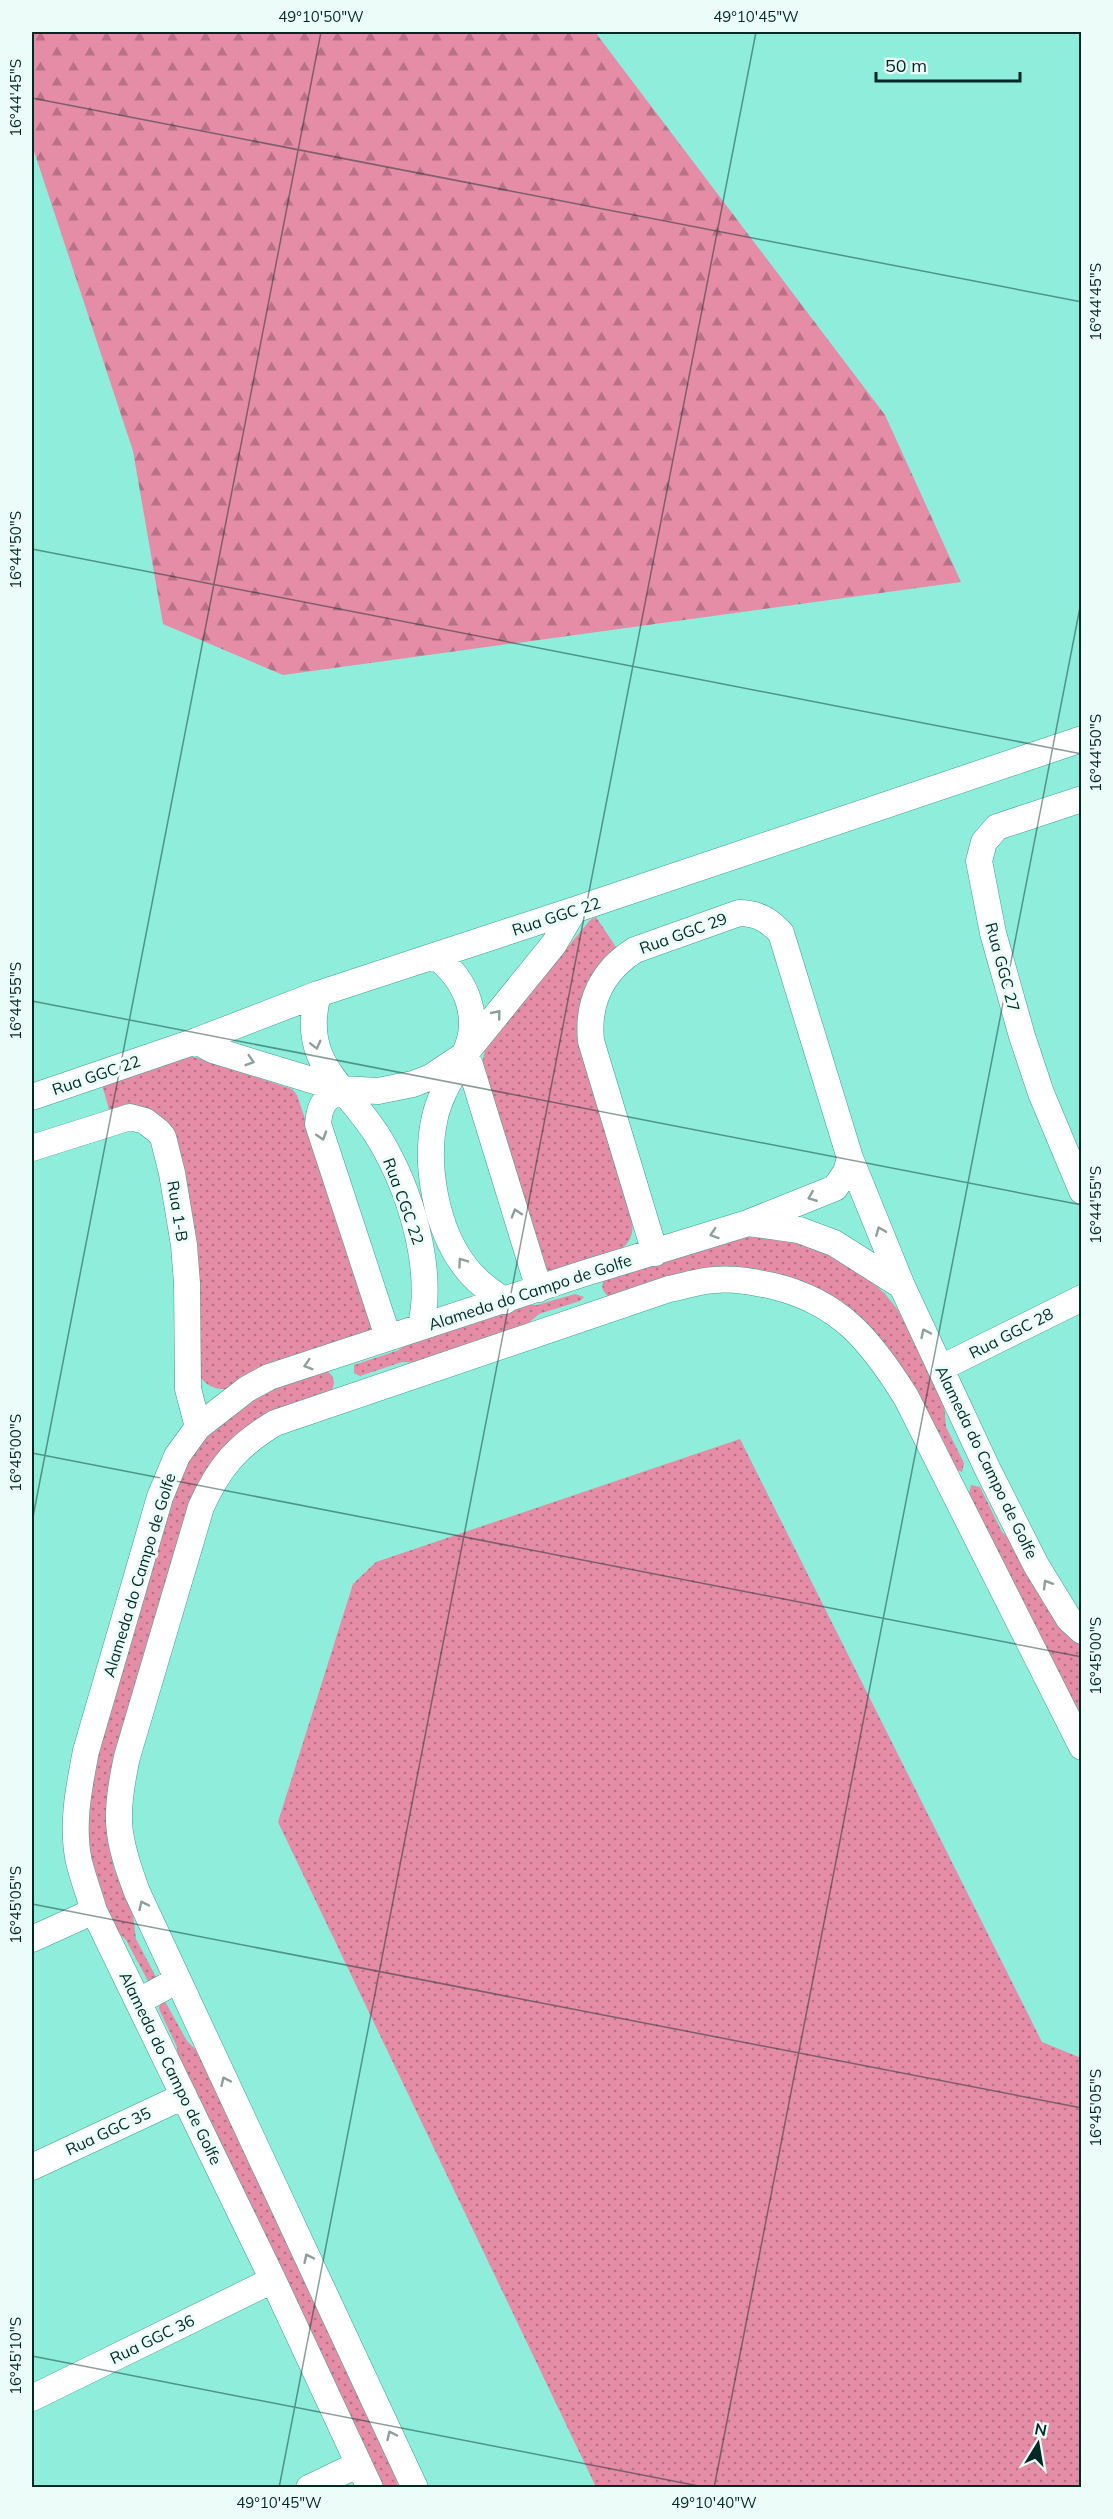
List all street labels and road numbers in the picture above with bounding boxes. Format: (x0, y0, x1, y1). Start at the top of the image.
street label: Rua GGC 22 (509, 892, 603, 940)
street label: Rua GGC 29 (636, 908, 730, 958)
street label: Rua GGC 27 (981, 920, 1025, 1014)
street label: Rua GGC 22 (49, 1051, 143, 1099)
street label: Rua CGC 22 (379, 1155, 429, 1247)
street label: Rua 1-B (163, 1179, 193, 1243)
street label: Alameda do Campo de Golfe (426, 1250, 634, 1334)
street label: Rua GGC 28 (966, 1303, 1056, 1363)
street label: Alameda do Campo de Golfe (931, 1362, 1043, 1562)
street label: Alameda do Campo de Golfe (98, 1470, 180, 1680)
street label: Alameda do Campo de Golfe (115, 1968, 227, 2168)
street label: Rua GGC 35 (62, 2103, 154, 2159)
street label: Rua GGC 36 (106, 2310, 198, 2368)

